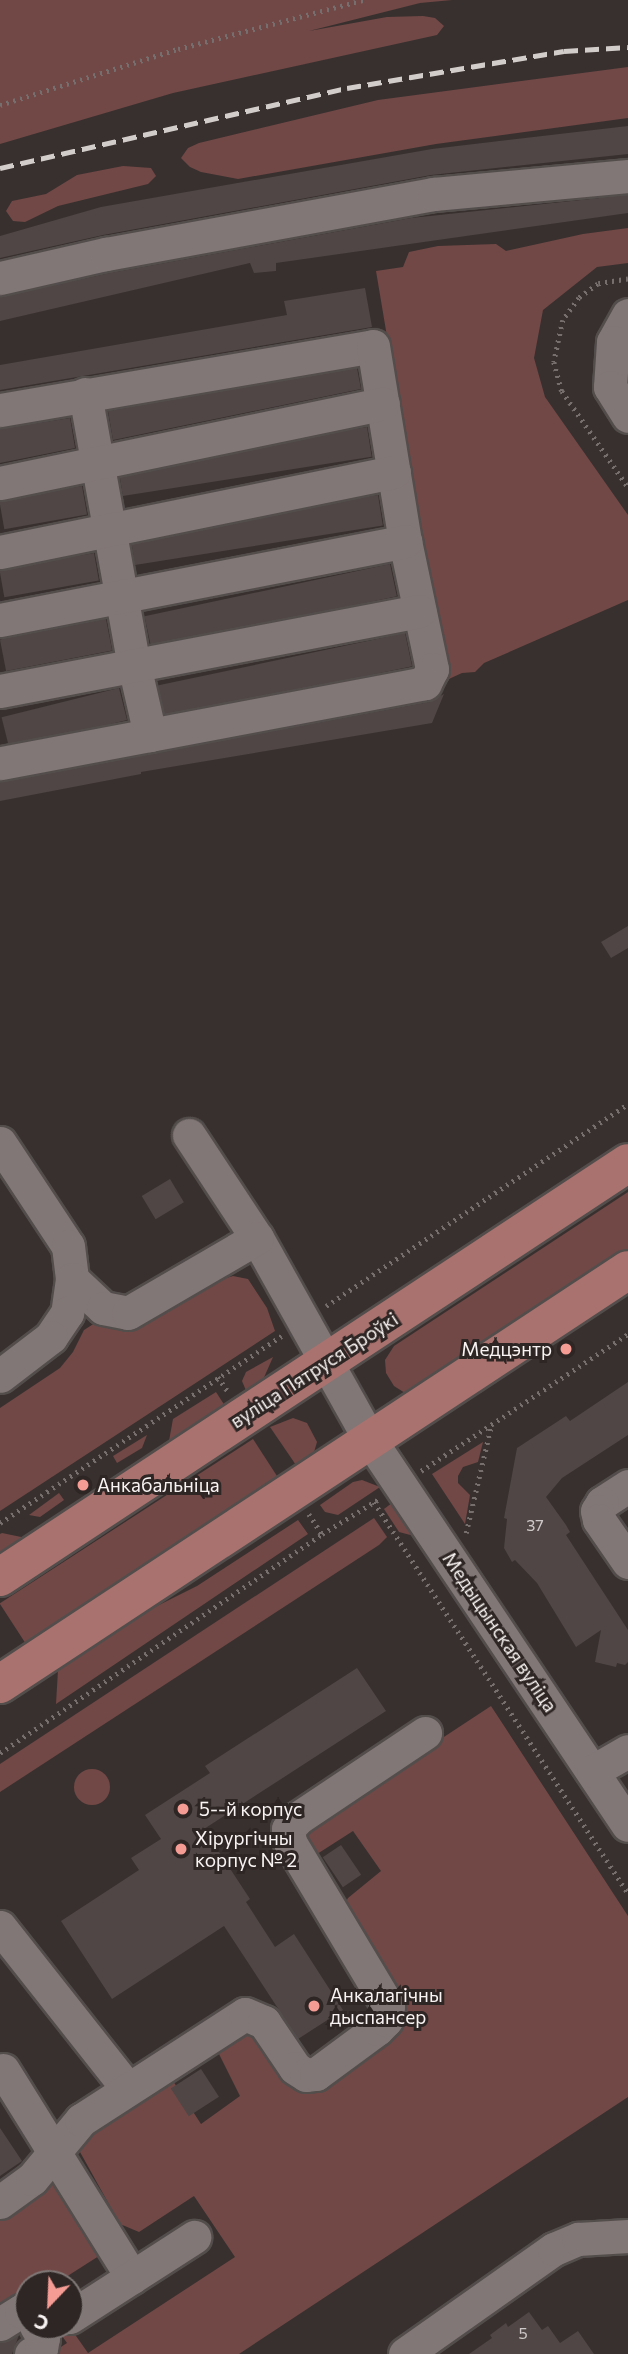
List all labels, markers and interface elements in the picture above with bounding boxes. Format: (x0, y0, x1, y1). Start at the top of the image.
street label: вуліца Пятруся Броўкі (226, 1307, 402, 1433)
place label: Медцэнтр (461, 1338, 552, 1360)
marker: Медцэнтр (558, 1341, 574, 1357)
place label: Анкабальніца (97, 1474, 220, 1496)
marker: Анкабальніца (75, 1477, 91, 1493)
house number: 37 (526, 1515, 544, 1535)
street label: Медыцынская вуліца (438, 1548, 562, 1716)
place label: 5--й корпус (199, 1798, 302, 1820)
marker: 5--й корпус (173, 1799, 193, 1819)
place label: Хірургічны корпус № 2 (195, 1827, 297, 1871)
marker: Хірургічны корпус № 2 (173, 1841, 189, 1857)
place label: Анкалагічны дыспансер (330, 1984, 443, 2028)
marker: Анкалагічны дыспансер (304, 1996, 324, 2016)
north arrow (14, 2270, 84, 2340)
text: С (31, 2310, 52, 2336)
house number: 5 (518, 2323, 528, 2343)

